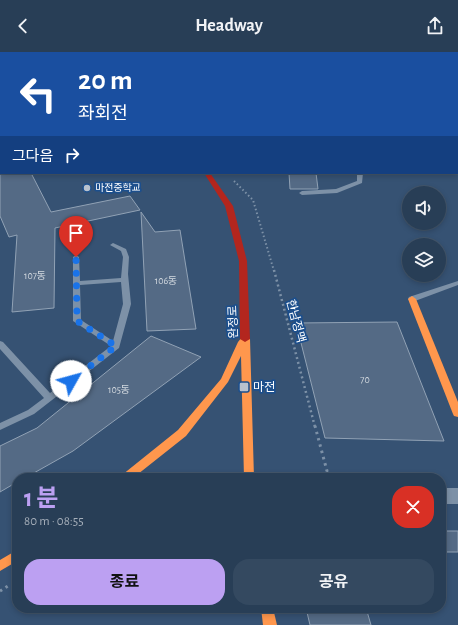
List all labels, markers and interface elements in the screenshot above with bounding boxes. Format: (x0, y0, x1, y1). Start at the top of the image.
icon: back (12, 15, 34, 37)
icon: share (424, 15, 446, 37)
text: Headway (195, 17, 263, 35)
text: 20 m (78, 67, 133, 95)
icon: left (12, 68, 64, 120)
text: 좌회전 (78, 105, 128, 123)
icon: right (61, 144, 83, 166)
text: 그다음 (12, 149, 53, 164)
place label: 마전중학교 (95, 182, 141, 193)
marker: 마전중학교 (82, 183, 92, 193)
map controls (402, 186, 446, 282)
button: sound (402, 186, 446, 230)
pin (59, 216, 93, 257)
icon: arrive (65, 222, 87, 244)
button: layers (402, 238, 446, 282)
house number: 107동 (24, 271, 46, 281)
house number: 106동 (155, 276, 177, 286)
street label: 한남정맥 (284, 298, 308, 344)
street label: 완정로 (226, 305, 240, 339)
position arrow (50, 360, 92, 402)
house number: 70 (360, 375, 370, 385)
marker: 마전 (238, 381, 250, 393)
place label: 마전 (253, 381, 275, 393)
house number: 105동 (108, 385, 130, 395)
button: close (392, 486, 434, 528)
text: 1 분 (24, 487, 58, 511)
text: 80 m · 08:55 (24, 515, 84, 528)
button: 종료 (24, 559, 225, 605)
button: 공유 (233, 559, 434, 605)

